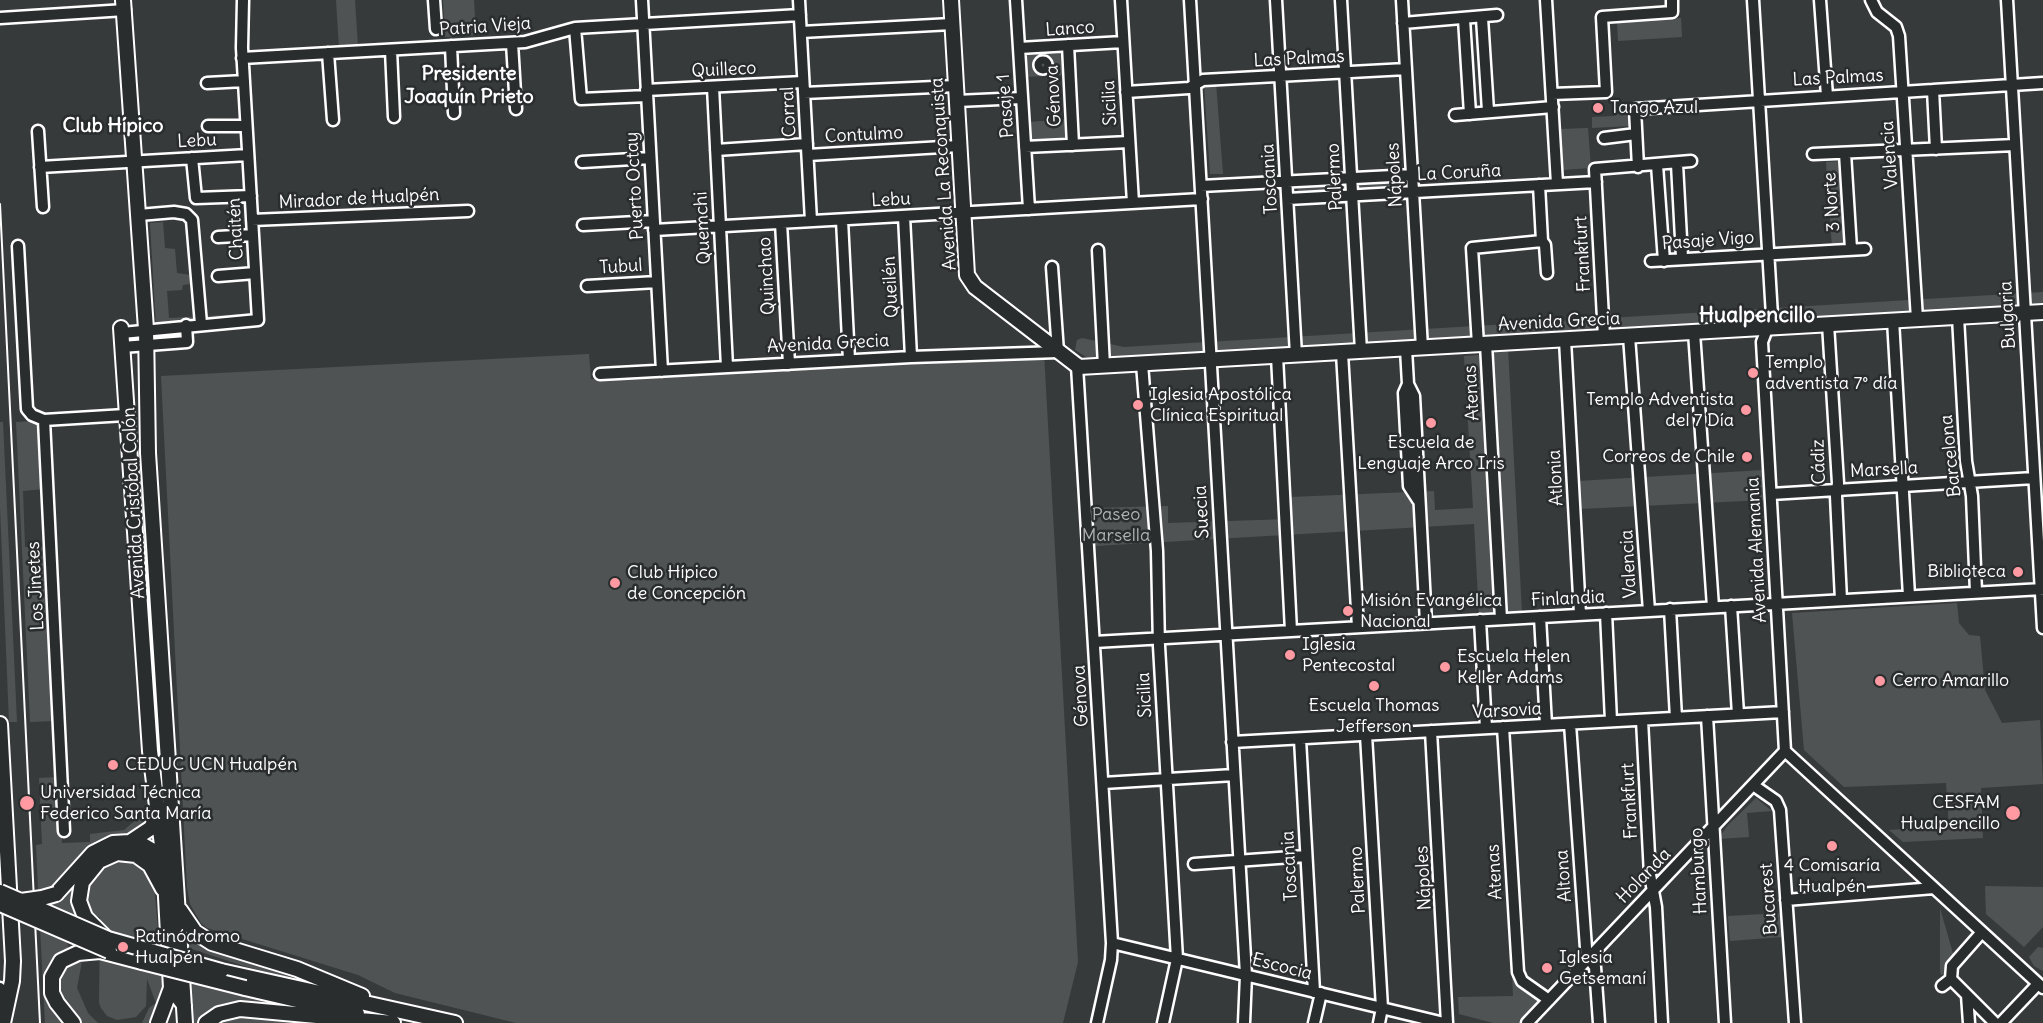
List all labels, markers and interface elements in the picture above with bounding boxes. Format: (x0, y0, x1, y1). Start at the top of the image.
street label: Patria Vieja (438, 13, 532, 41)
street label: Lanco (1045, 17, 1095, 41)
street label: Las Palmas (1253, 46, 1345, 72)
street label: Quilleco (691, 58, 757, 82)
district label: Presidente Joaquín Prieto (404, 62, 534, 109)
street label: Génova (1042, 64, 1066, 128)
street label: Las Palmas (1792, 65, 1884, 91)
street label: Pasaje 1 (993, 73, 1019, 139)
street label: Avenida La Reconquista (926, 77, 962, 271)
street label: Sicilia (1098, 80, 1122, 126)
street label: Corral (777, 86, 801, 138)
place label: Tango Azul (1610, 97, 1698, 119)
marker: Tango Azul (1591, 101, 1605, 115)
district label: Club Hípico (62, 114, 164, 138)
street label: Valencia (1877, 120, 1903, 190)
street label: Contulmo (824, 122, 904, 148)
street label: Lebu (177, 129, 217, 153)
street label: Puerto Octay (621, 131, 649, 241)
street label: Nápoles (1383, 142, 1407, 208)
street label: Toscania (1257, 143, 1283, 215)
street label: Palermo (1322, 143, 1348, 211)
street label: La Coruña (1416, 160, 1502, 186)
street label: 3 Norte (1819, 171, 1845, 233)
street label: Mirador de Hualpén (278, 184, 440, 214)
street label: Lebu (871, 188, 911, 212)
street label: Quemchi (690, 191, 716, 265)
street label: Chaitén (224, 197, 248, 261)
street label: Frankfurt (1570, 215, 1596, 293)
street label: Pasaje Vigo (1661, 227, 1755, 255)
street label: Quinchao (754, 236, 780, 316)
street label: Tubul (599, 255, 643, 279)
street label: Queilén (879, 256, 903, 318)
street label: Bulgaria (1995, 280, 2021, 350)
district label: Hualpencillo (1699, 303, 1815, 329)
street label: Avenida Grecia (1497, 308, 1621, 336)
street label: Avenida Grecia (766, 330, 890, 358)
place label: Templo adventista 7° día (1765, 352, 1897, 394)
street label: Atenas (1460, 365, 1484, 421)
marker: Templo adventista 7° día (1746, 366, 1760, 380)
place label: Iglesia Apostólica Clínica Espiritual (1150, 384, 1292, 426)
place label: Templo Adventista del 7 Día (1586, 389, 1734, 432)
marker: Iglesia Apostólica Clínica Espiritual (1131, 398, 1145, 412)
marker: Templo Adventista del 7 Día (1739, 403, 1753, 417)
street label: Avenida Cristóbal Colón (118, 407, 150, 599)
street label: Barcelona (1936, 414, 1966, 498)
marker: Escuela de Lenguaje Arco Iris (1424, 416, 1438, 430)
place label: Escuela de Lenguaje Arco Iris (1357, 432, 1505, 474)
street label: Cádiz (1807, 439, 1831, 485)
place label: Correos de Chile (1602, 446, 1735, 468)
street label: Atlonia (1544, 449, 1568, 507)
marker: Correos de Chile (1740, 450, 1754, 464)
street label: Marsella (1849, 457, 1919, 483)
street label: Avenida Alemania (1742, 477, 1772, 623)
street label: Suecia (1190, 485, 1214, 539)
park label: Paseo Marsella (1082, 504, 1150, 546)
street label: Valencia (1616, 529, 1642, 599)
street label: Los Jinetes (23, 541, 49, 631)
place label: Biblioteca (1927, 561, 2006, 583)
place label: Club Hípico de Concepción (627, 562, 746, 604)
marker: Biblioteca (2011, 565, 2025, 579)
marker: Club Hípico de Concepción (608, 576, 622, 590)
street label: Finlandia (1530, 586, 1606, 612)
place label: Misión Evangélica Nacional (1360, 590, 1502, 632)
marker: Misión Evangélica Nacional (1341, 604, 1355, 618)
place label: Iglesia Pentecostal (1302, 634, 1395, 676)
place label: Escuela Helen Keller Adams (1457, 646, 1570, 688)
marker: Iglesia Pentecostal (1283, 648, 1297, 662)
marker: Escuela Helen Keller Adams (1438, 660, 1452, 674)
street label: Génova (1069, 664, 1093, 728)
place label: Cerro Amarillo (1892, 670, 2009, 692)
street label: Sicilia (1133, 672, 1157, 718)
marker: Cerro Amarillo (1873, 674, 1887, 688)
marker: Escuela Thomas Jefferson (1367, 679, 1381, 693)
place label: Escuela Thomas Jefferson (1309, 695, 1439, 738)
street label: Varsovia (1472, 698, 1542, 724)
place label: CEDUC UCN Hualpén (125, 754, 297, 776)
marker: CEDUC UCN Hualpén (106, 758, 120, 772)
street label: Frankfurt (1617, 762, 1643, 840)
place label: Universidad Técnica Federico Santa María (40, 782, 211, 824)
place label: CESFAM Hualpencillo (1901, 792, 2000, 834)
marker: Universidad Técnica Federico Santa María (18, 794, 36, 812)
marker: CESFAM Hualpencillo (2004, 804, 2022, 822)
street label: Hamburgo (1686, 827, 1712, 915)
street label: Toscania (1277, 830, 1303, 902)
marker: 4 Comisaría Hualpén (1825, 839, 1839, 853)
street label: Atenas (1483, 844, 1507, 900)
street label: Holanda (1612, 844, 1676, 908)
street label: Nápoles (1412, 845, 1436, 911)
street label: Palermo (1345, 846, 1371, 914)
street label: Altona (1551, 849, 1577, 903)
place label: 4 Comisaría Hualpén (1784, 855, 1880, 898)
street label: Bucarest (1756, 862, 1782, 936)
place label: Patinódromo Hualpén (135, 926, 240, 968)
marker: Patinódromo Hualpén (116, 940, 130, 954)
place label: Iglesia Getsemaní (1559, 947, 1646, 990)
street label: Escocia (1250, 949, 1314, 985)
marker: Iglesia Getsemaní (1540, 961, 1554, 975)

